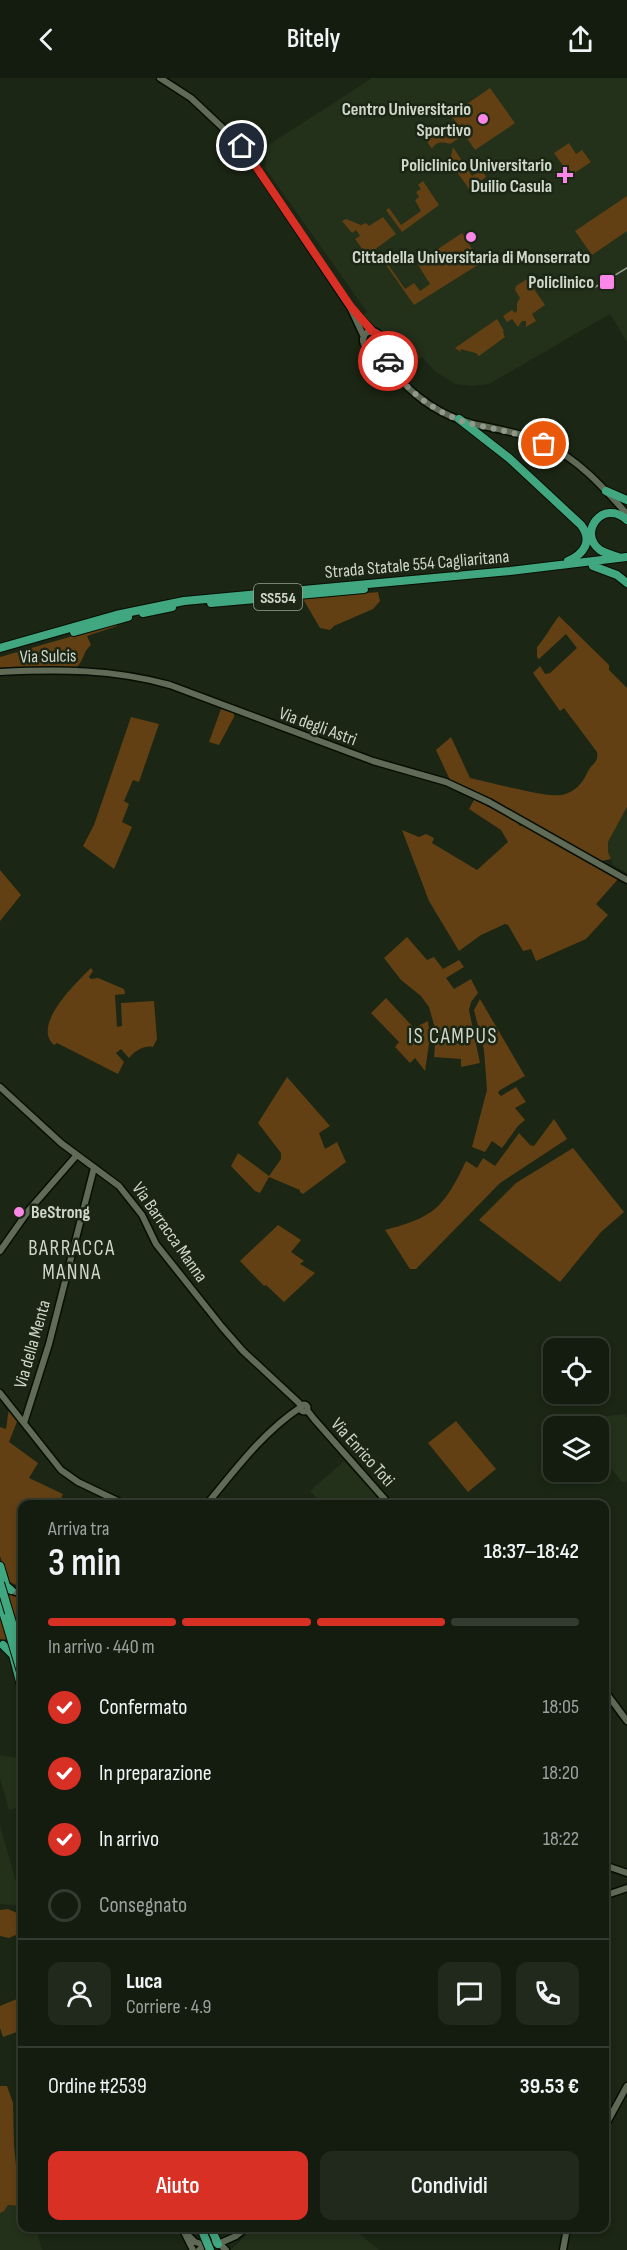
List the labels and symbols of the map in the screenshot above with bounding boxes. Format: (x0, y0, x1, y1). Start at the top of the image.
place label: Centro Universitario Sportivo (342, 99, 471, 141)
marker: Centro Universitario Sportivo (476, 112, 490, 126)
pin (216, 120, 267, 171)
place label: Policlinico Universitario Duilio Casula (401, 155, 552, 197)
marker: Policlinico Universitario Duilio Casula (556, 166, 574, 184)
marker: Cittadella Universitaria di Monserrato (464, 230, 478, 244)
place label: Cittadella Universitaria di Monserrato (352, 247, 590, 268)
place label: Policlinico (528, 272, 594, 293)
marker: Policlinico (598, 273, 616, 291)
courier (358, 331, 418, 391)
pin (518, 418, 569, 469)
street label: Strada Statale 554 Cagliaritana (324, 546, 510, 583)
road number: SS554 (254, 584, 302, 610)
street label: Via Sulcis (19, 646, 77, 667)
street label: Via degli Astri (276, 703, 360, 750)
district label: IS CAMPUS (408, 1024, 498, 1049)
street label: Via Barracca Manna (127, 1178, 212, 1286)
place label: BeStrong (31, 1202, 91, 1223)
marker: BeStrong (12, 1205, 26, 1219)
district label: BARRACCA MANNA (28, 1236, 116, 1285)
street label: Via della Menta (10, 1298, 55, 1391)
street label: Via Enrico Toti (326, 1414, 399, 1491)

